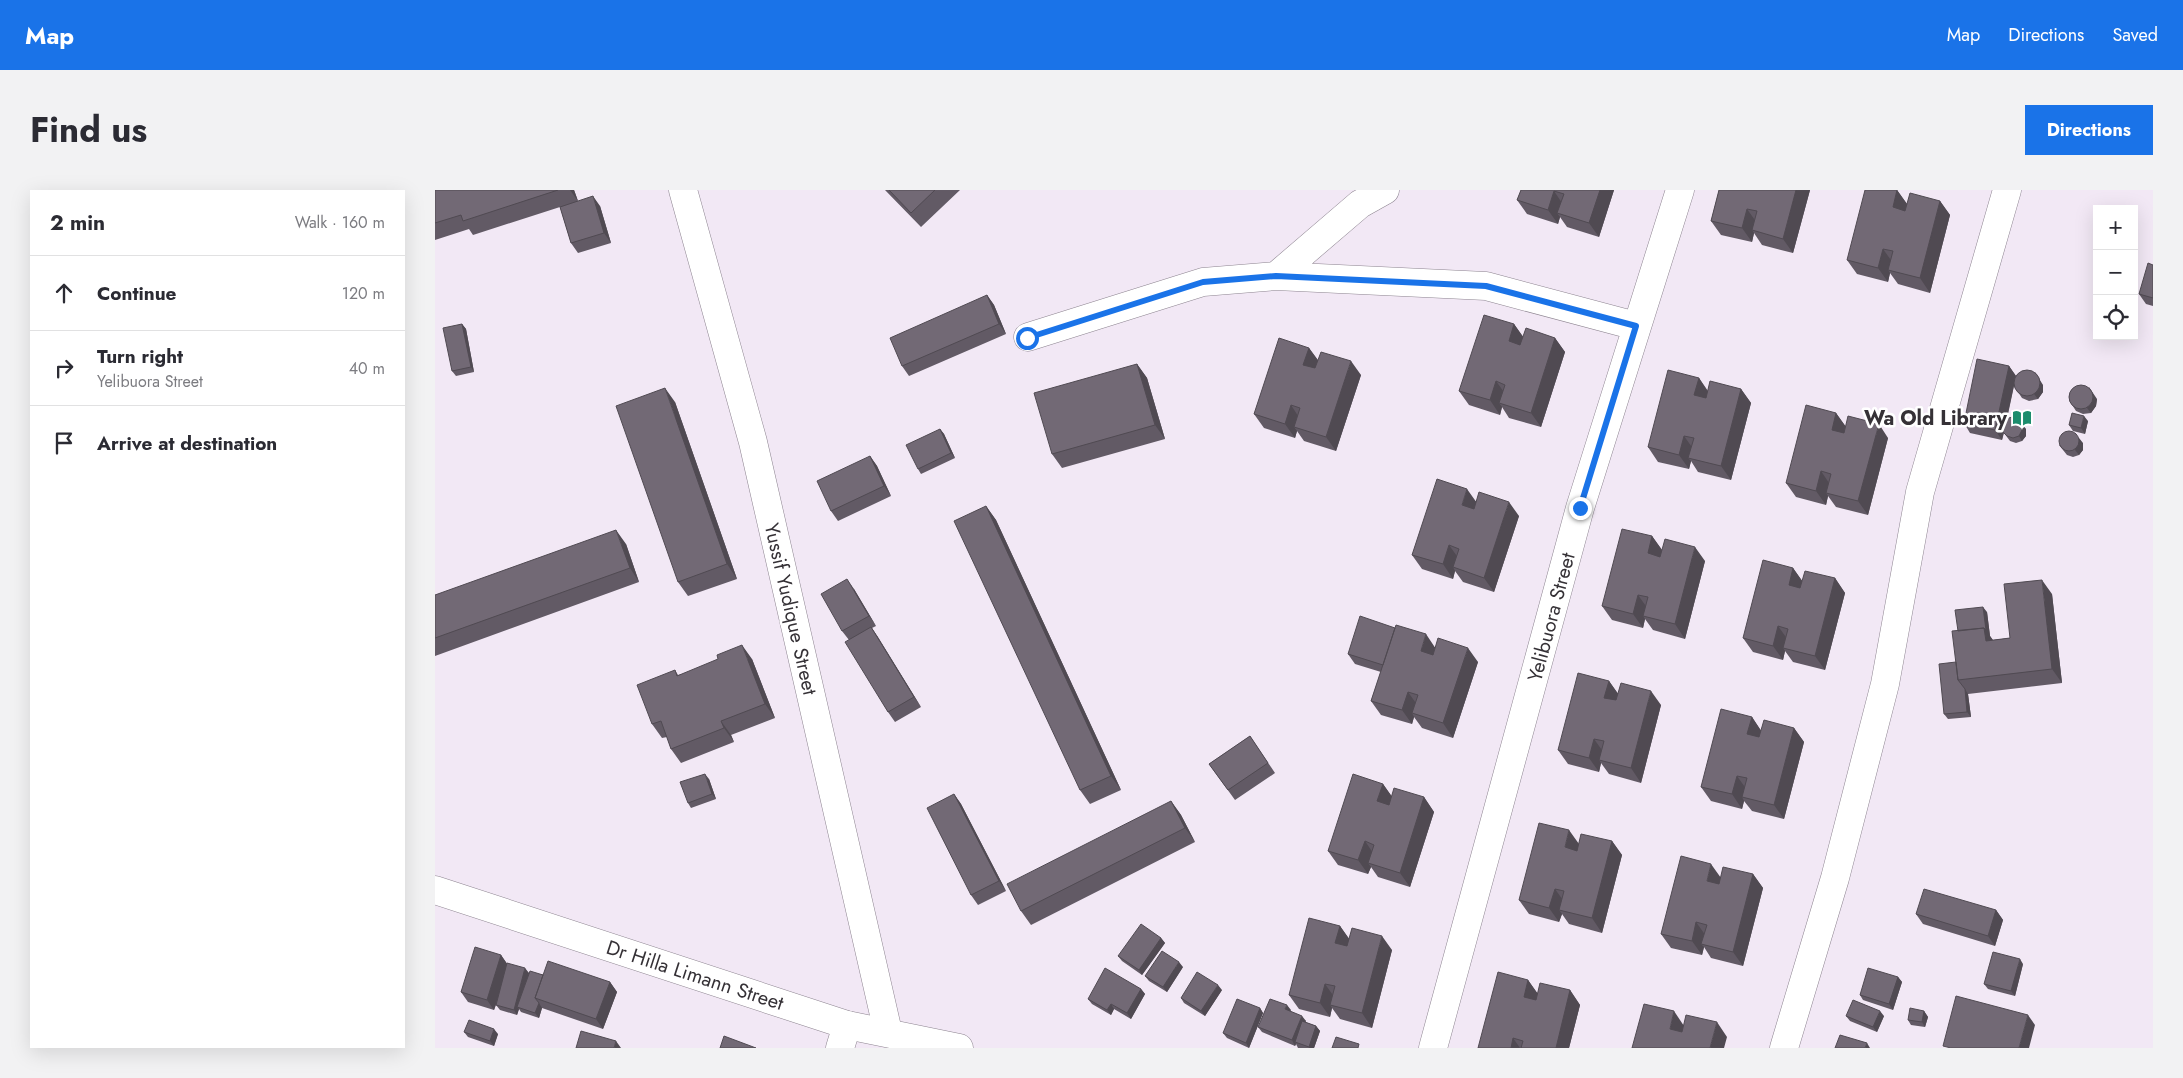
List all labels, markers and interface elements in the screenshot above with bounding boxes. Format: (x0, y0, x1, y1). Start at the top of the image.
text: Map (25, 18, 74, 53)
text: Map (1947, 22, 1980, 48)
text: Directions (2008, 22, 2084, 48)
text: Saved (2112, 22, 2158, 48)
text: Find us (30, 105, 147, 155)
button: Directions (2025, 105, 2153, 155)
map controls (2093, 205, 2138, 340)
button: + (2093, 205, 2138, 250)
text: 2 min (50, 208, 105, 238)
text: Walk · 160 m (295, 211, 385, 234)
button: − (2093, 250, 2138, 295)
icon: ahead (50, 279, 78, 307)
text: Continue (97, 280, 176, 307)
text: 120 m (342, 282, 385, 305)
button: locate (2093, 295, 2138, 340)
route start (1016, 327, 1039, 350)
text: Turn right (97, 343, 183, 370)
icon: right (50, 354, 78, 382)
text: 40 m (349, 357, 385, 380)
text: Yelibuora Street (97, 370, 203, 393)
place label: Wa Old Library (1864, 404, 2008, 433)
library icon: Wa Old Library (2011, 407, 2033, 429)
icon: arrive (50, 429, 78, 457)
text: Arrive at destination (97, 430, 277, 457)
route end (1569, 497, 1592, 520)
street label: Yussif Yudique Street (757, 520, 824, 698)
street label: Yelibuora Street (1520, 549, 1583, 685)
street label: Dr Hilla Limann Street (602, 933, 787, 1018)

